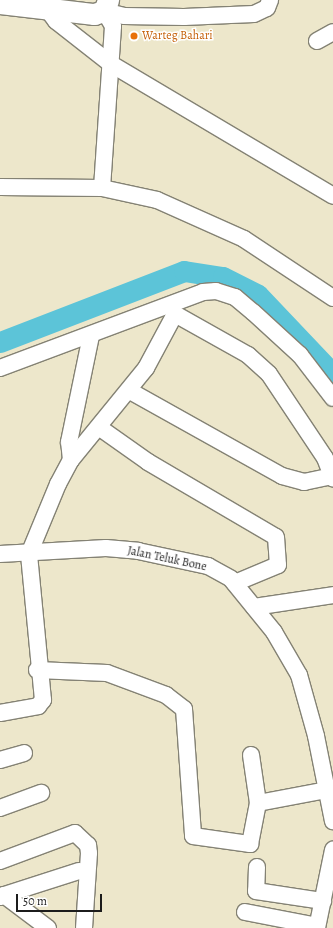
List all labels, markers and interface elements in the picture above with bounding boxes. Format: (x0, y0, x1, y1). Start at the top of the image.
place label: Warteg Bahari (142, 29, 213, 43)
marker: Warteg Bahari (129, 31, 139, 41)
street label: Jalan Teluk Bone (126, 544, 208, 574)
scale bar (18, 886, 104, 912)
text: 50 m (23, 893, 47, 909)

